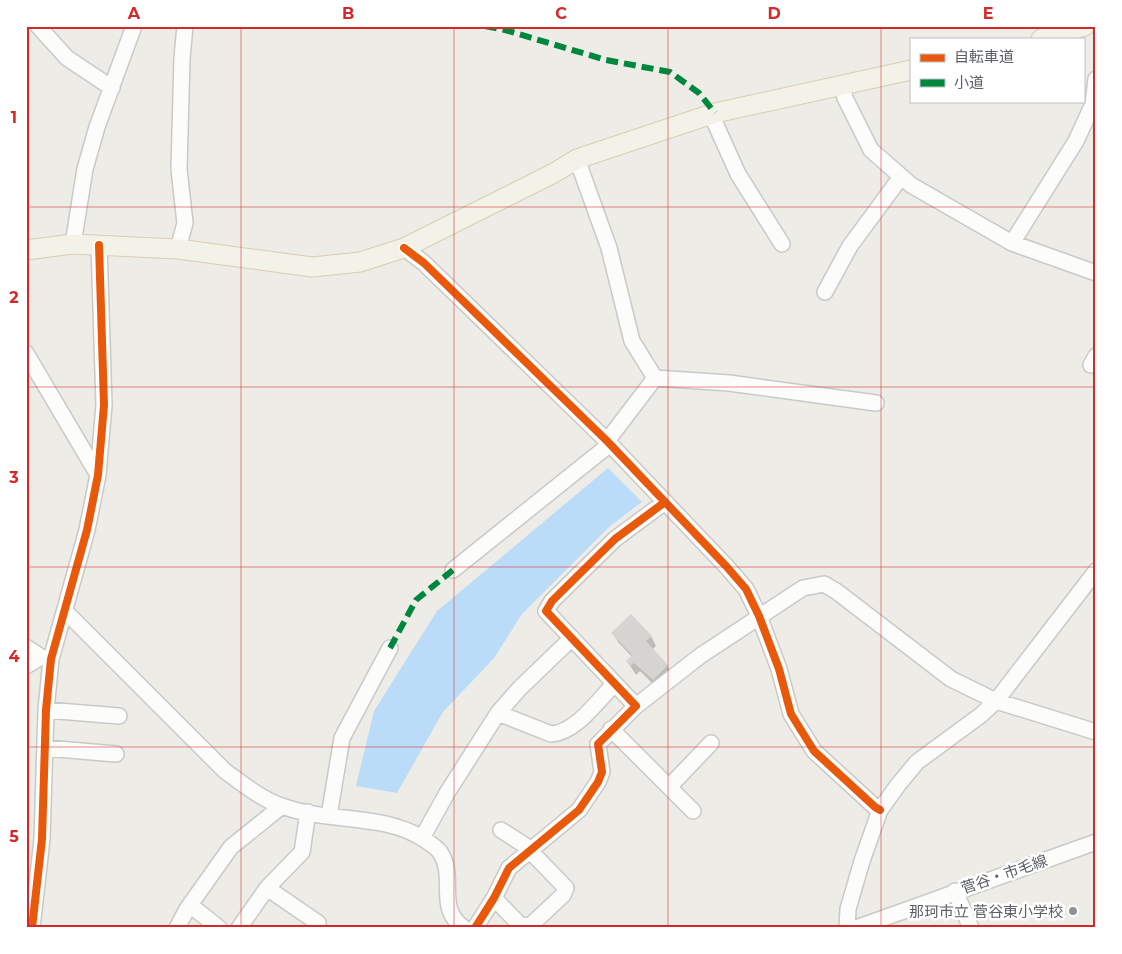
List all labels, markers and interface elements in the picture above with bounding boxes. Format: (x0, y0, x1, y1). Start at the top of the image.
text: A (127, 4, 141, 23)
text: B (342, 4, 354, 23)
text: C (555, 4, 567, 23)
text: D (767, 4, 781, 23)
text: E (983, 4, 993, 23)
legend (910, 38, 1084, 102)
text: 自転車道 (954, 47, 1014, 66)
text: 小道 (954, 73, 984, 92)
text: 1 (11, 108, 17, 127)
text: 2 (9, 288, 19, 307)
text: 3 (8, 468, 19, 487)
text: 4 (8, 647, 20, 666)
text: 5 (9, 827, 19, 846)
street label: 菅谷・市毛線 (958, 850, 1050, 898)
place label: 那珂市立 菅谷東小学校 (909, 902, 1063, 921)
marker: 那珂市立 菅谷東小学校 (1067, 905, 1079, 917)

